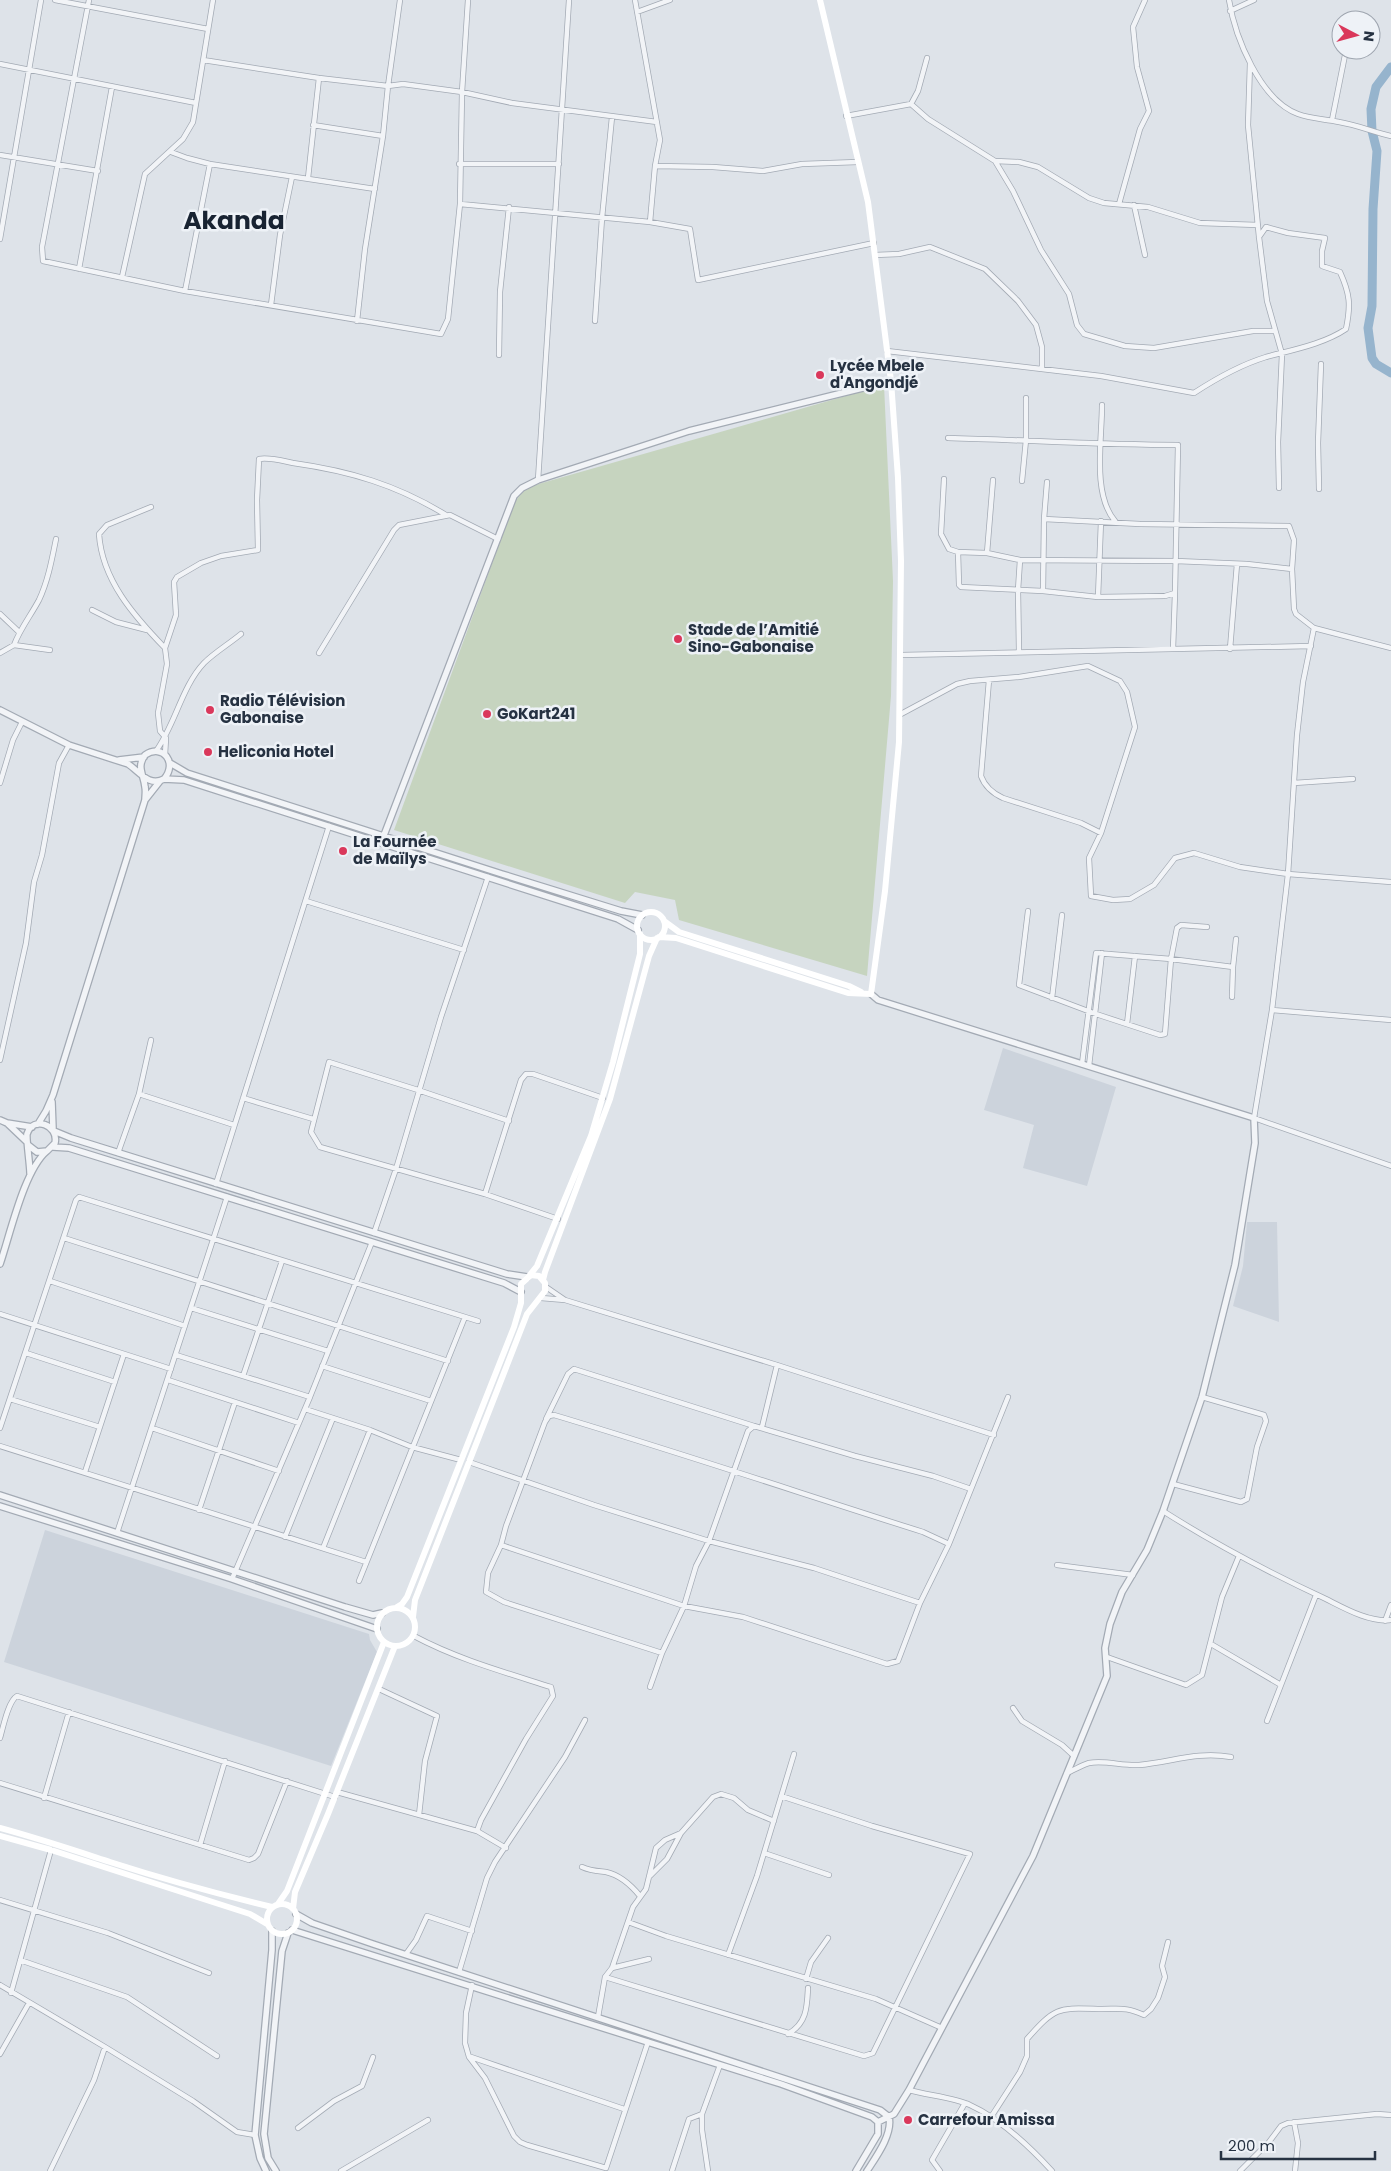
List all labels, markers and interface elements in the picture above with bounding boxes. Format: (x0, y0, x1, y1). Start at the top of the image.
north arrow (1331, 10, 1381, 60)
text: N (1358, 30, 1379, 43)
district label: Akanda (183, 203, 285, 238)
place label: Lycée Mbele d'Angondjé (830, 355, 924, 393)
marker: Lycée Mbele d'Angondjé (814, 369, 826, 381)
place label: Stade de l’Amitié Sino-Gabonaise (688, 619, 819, 657)
marker: Stade de l’Amitié Sino-Gabonaise (672, 633, 684, 645)
place label: Radio Télévision Gabonaise (220, 690, 345, 728)
place label: GoKart241 (497, 703, 576, 724)
marker: Radio Télévision Gabonaise (204, 704, 216, 716)
marker: GoKart241 (481, 708, 493, 720)
place label: Heliconia Hotel (218, 741, 334, 762)
marker: Heliconia Hotel (202, 746, 214, 758)
place label: La Fournée de Maïlys (353, 831, 436, 869)
marker: La Fournée de Maïlys (337, 845, 349, 857)
place label: Carrefour Amissa (918, 2109, 1055, 2130)
marker: Carrefour Amissa (902, 2114, 914, 2126)
scale bar (1221, 2128, 1375, 2160)
text: 200 m (1228, 2135, 1275, 2156)

